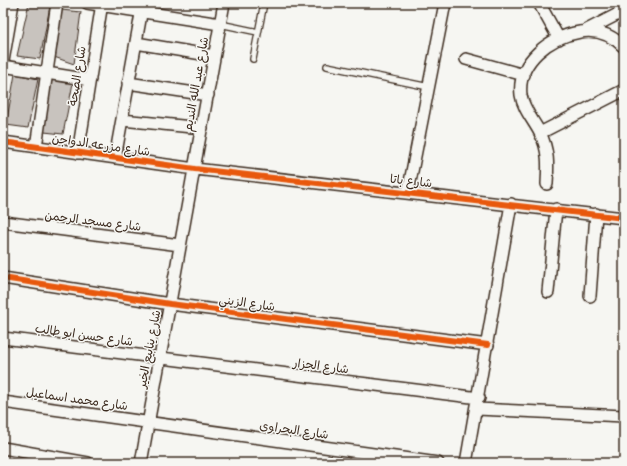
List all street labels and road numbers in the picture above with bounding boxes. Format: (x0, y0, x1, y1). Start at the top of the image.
street label: شارع عبد الله النديم (177, 35, 215, 133)
street label: شارع الصحة (61, 45, 93, 107)
street label: شارع مزرعه الدواجن (50, 127, 152, 163)
street label: شارع باتا (389, 168, 433, 194)
street label: شارع مسجد الرحمن (43, 204, 143, 238)
street label: شارع الزيني (217, 288, 277, 318)
street label: شارع ينابيع الخير (130, 308, 167, 391)
street label: شارع حسن ابو طالب (34, 317, 134, 353)
street label: شارع الجزار (291, 352, 350, 380)
street label: شارع محمد اسماعيل (25, 381, 129, 417)
street label: شارع البحراوى (258, 414, 330, 446)

